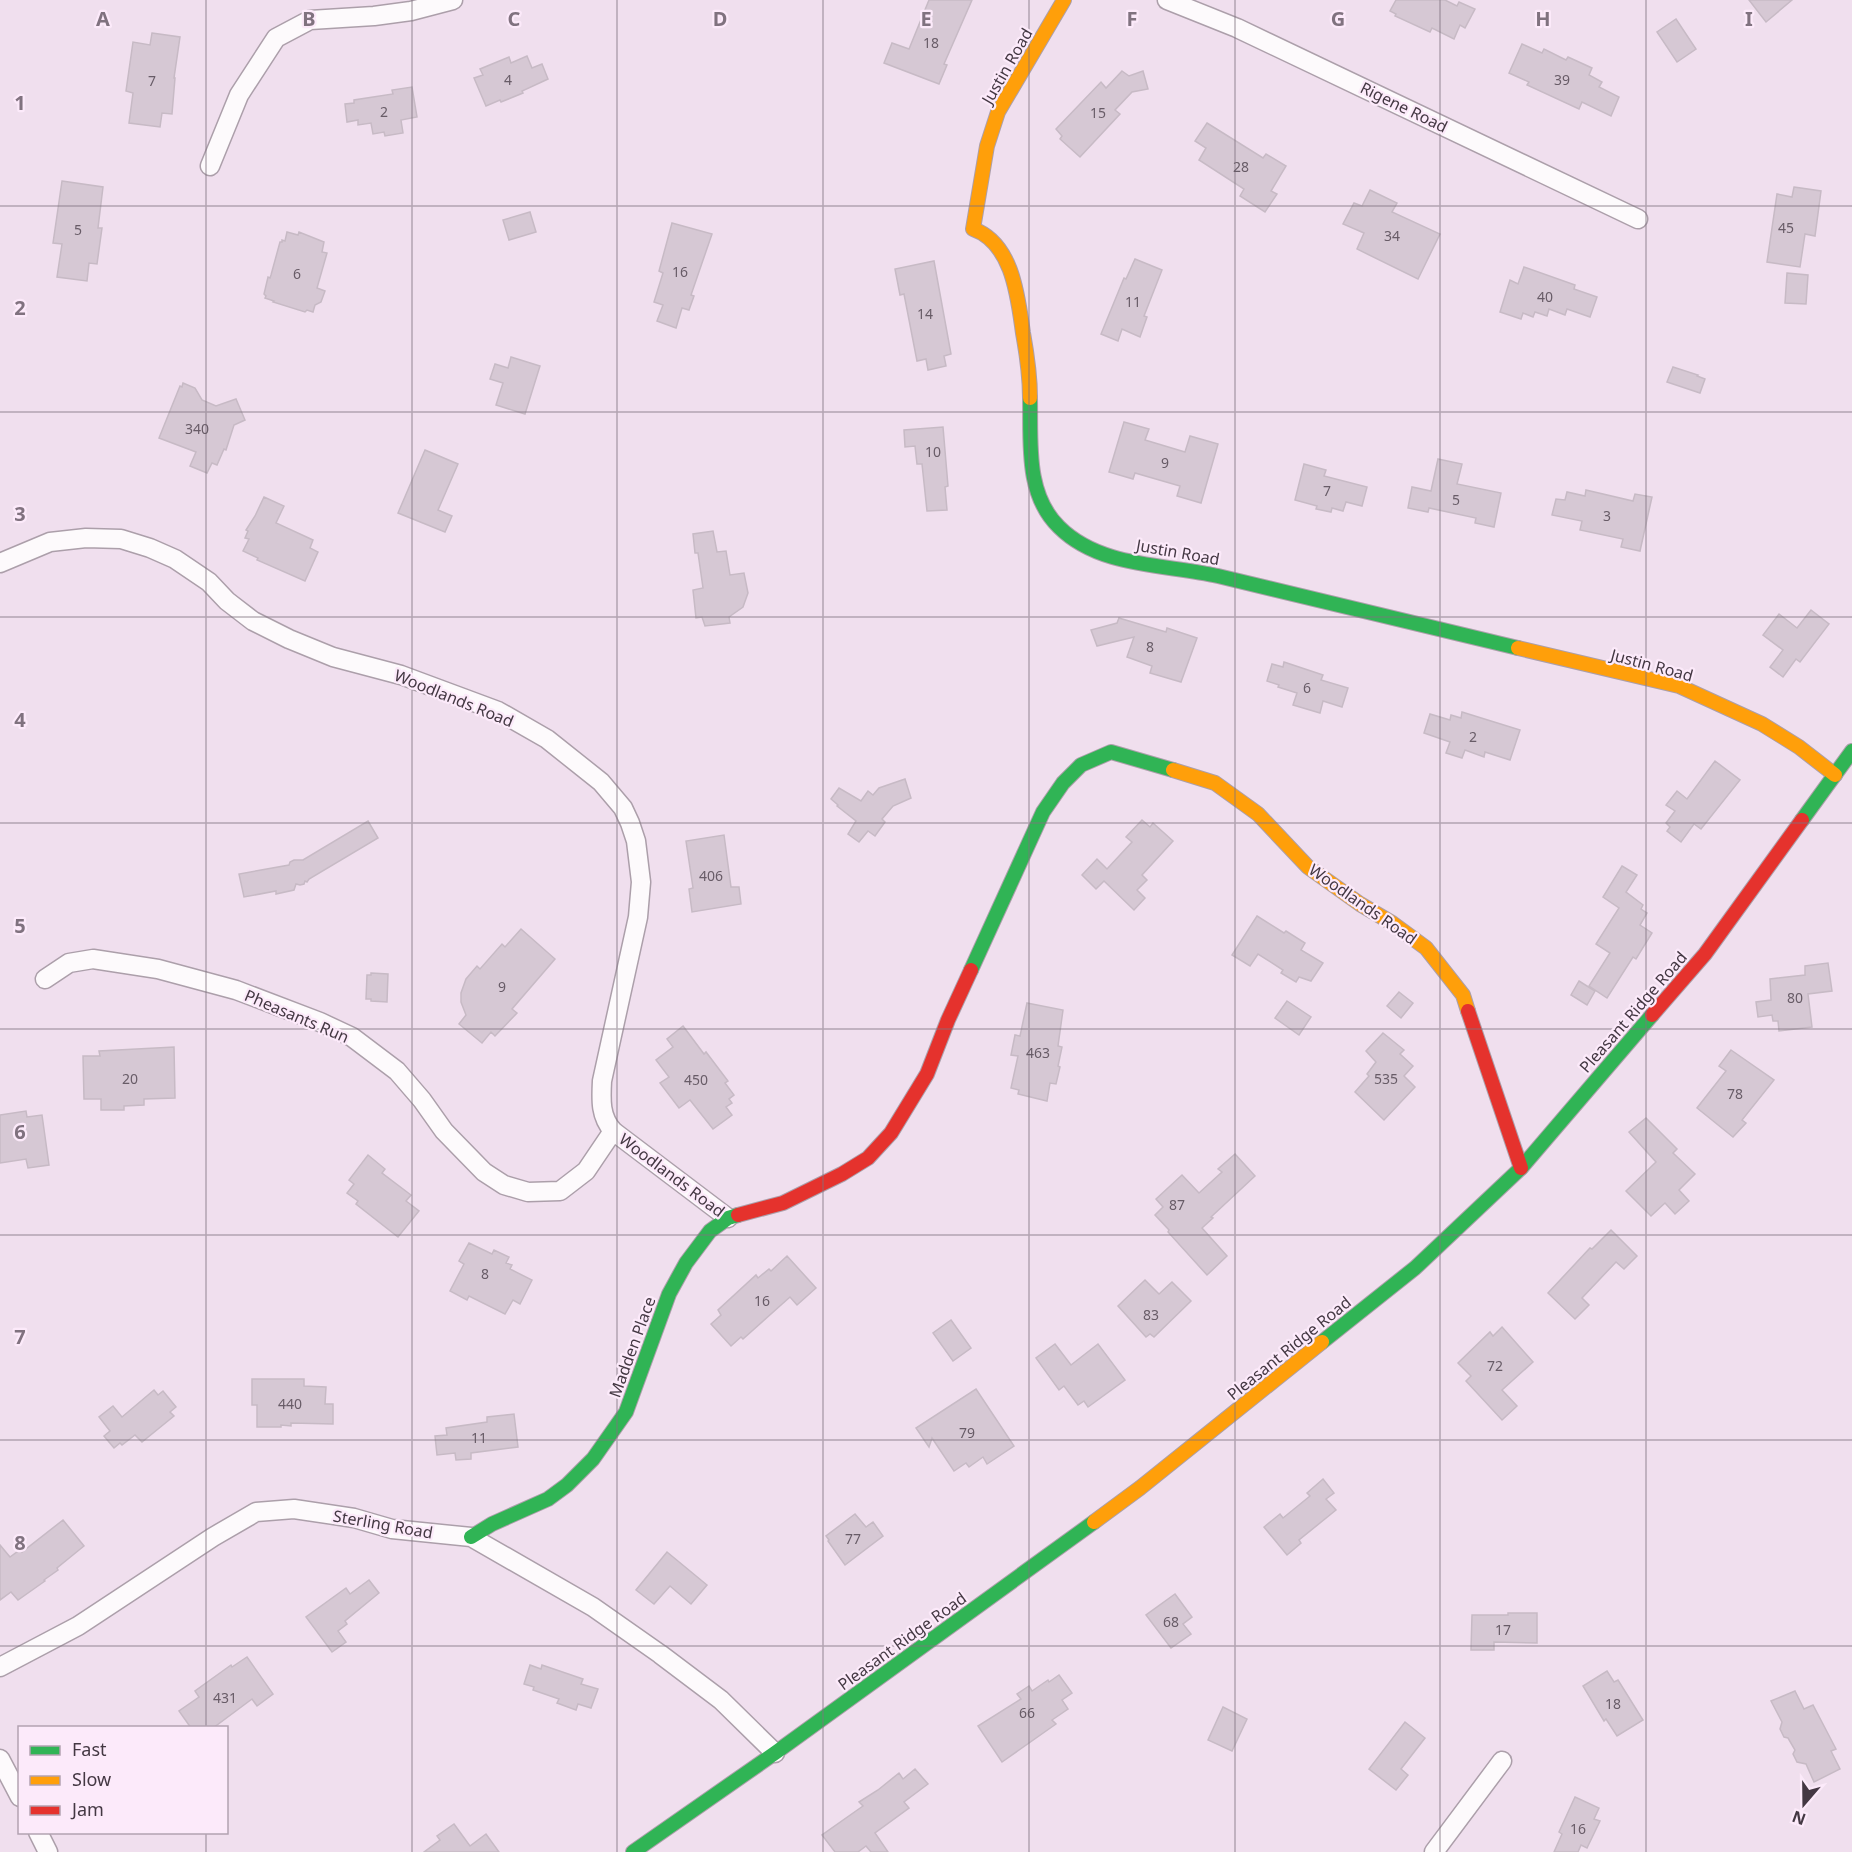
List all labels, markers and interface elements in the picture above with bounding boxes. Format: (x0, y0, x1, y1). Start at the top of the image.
text: A (96, 5, 110, 32)
text: B (302, 5, 316, 32)
text: C (508, 5, 521, 32)
text: D (713, 5, 727, 32)
text: E (920, 5, 932, 32)
text: F (1127, 5, 1137, 32)
text: G (1331, 5, 1345, 32)
text: H (1535, 5, 1551, 32)
text: I (1745, 5, 1753, 32)
street label: Justin Road (975, 24, 1038, 110)
house number: 18 (923, 33, 939, 52)
house number: 4 (504, 70, 512, 89)
house number: 39 (1554, 70, 1570, 89)
house number: 7 (148, 71, 156, 90)
street label: Rigene Road (1357, 76, 1451, 138)
text: 1 (14, 89, 26, 116)
house number: 2 (380, 102, 388, 121)
house number: 15 (1090, 103, 1106, 122)
house number: 28 (1233, 157, 1249, 176)
house number: 45 (1778, 218, 1794, 237)
house number: 5 (74, 220, 82, 239)
house number: 34 (1384, 226, 1400, 245)
house number: 16 (672, 262, 688, 281)
house number: 6 (293, 264, 301, 283)
house number: 40 (1537, 287, 1553, 306)
house number: 11 (1125, 292, 1141, 311)
text: 2 (14, 294, 26, 321)
house number: 14 (917, 304, 933, 323)
house number: 340 (185, 419, 209, 438)
house number: 10 (925, 442, 941, 461)
house number: 9 (1161, 453, 1169, 472)
house number: 7 (1323, 481, 1331, 500)
house number: 5 (1452, 490, 1460, 509)
text: 3 (14, 500, 26, 527)
house number: 3 (1603, 506, 1611, 525)
street label: Justin Road (1133, 533, 1221, 570)
house number: 8 (1146, 637, 1154, 656)
street label: Justin Road (1606, 643, 1696, 687)
street label: Woodlands Road (391, 664, 517, 732)
house number: 6 (1303, 678, 1311, 697)
text: 4 (14, 706, 26, 733)
house number: 2 (1469, 727, 1477, 746)
street label: Woodlands Road (1305, 859, 1421, 949)
house number: 406 (699, 866, 723, 885)
text: 5 (14, 912, 26, 939)
street label: Pleasant Ridge Road (1574, 947, 1692, 1077)
house number: 9 (498, 977, 506, 996)
street label: Pheasants Run (241, 984, 353, 1048)
house number: 80 (1787, 988, 1803, 1007)
house number: 463 (1026, 1043, 1050, 1062)
house number: 20 (122, 1069, 138, 1088)
house number: 535 (1374, 1069, 1398, 1088)
house number: 450 (684, 1070, 708, 1089)
house number: 78 (1727, 1084, 1743, 1103)
text: 6 (14, 1118, 26, 1145)
street label: Woodlands Road (615, 1128, 729, 1222)
house number: 87 (1169, 1195, 1185, 1214)
house number: 8 (481, 1264, 489, 1283)
house number: 16 (754, 1291, 770, 1310)
street label: Pleasant Ridge Road (1222, 1291, 1356, 1405)
street label: Madden Place (604, 1294, 660, 1400)
house number: 83 (1143, 1305, 1159, 1324)
text: 7 (14, 1323, 26, 1350)
house number: 72 (1487, 1356, 1503, 1375)
house number: 440 (278, 1394, 302, 1413)
house number: 79 (959, 1423, 975, 1442)
house number: 11 (471, 1428, 487, 1447)
street label: Sterling Road (331, 1504, 435, 1544)
text: 8 (14, 1529, 26, 1556)
house number: 77 (845, 1529, 861, 1548)
street label: Pleasant Ridge Road (833, 1587, 971, 1695)
house number: 68 (1163, 1612, 1179, 1631)
house number: 17 (1495, 1620, 1511, 1639)
house number: 431 (213, 1688, 237, 1707)
house number: 18 (1605, 1694, 1621, 1713)
house number: 66 (1019, 1703, 1035, 1722)
legend (18, 1726, 228, 1834)
text: Fast (72, 1737, 107, 1761)
text: Slow (72, 1767, 111, 1791)
north arrow (1774, 1774, 1834, 1834)
text: Jam (70, 1797, 104, 1821)
text: N (1789, 1806, 1809, 1831)
house number: 16 (1570, 1819, 1586, 1838)

